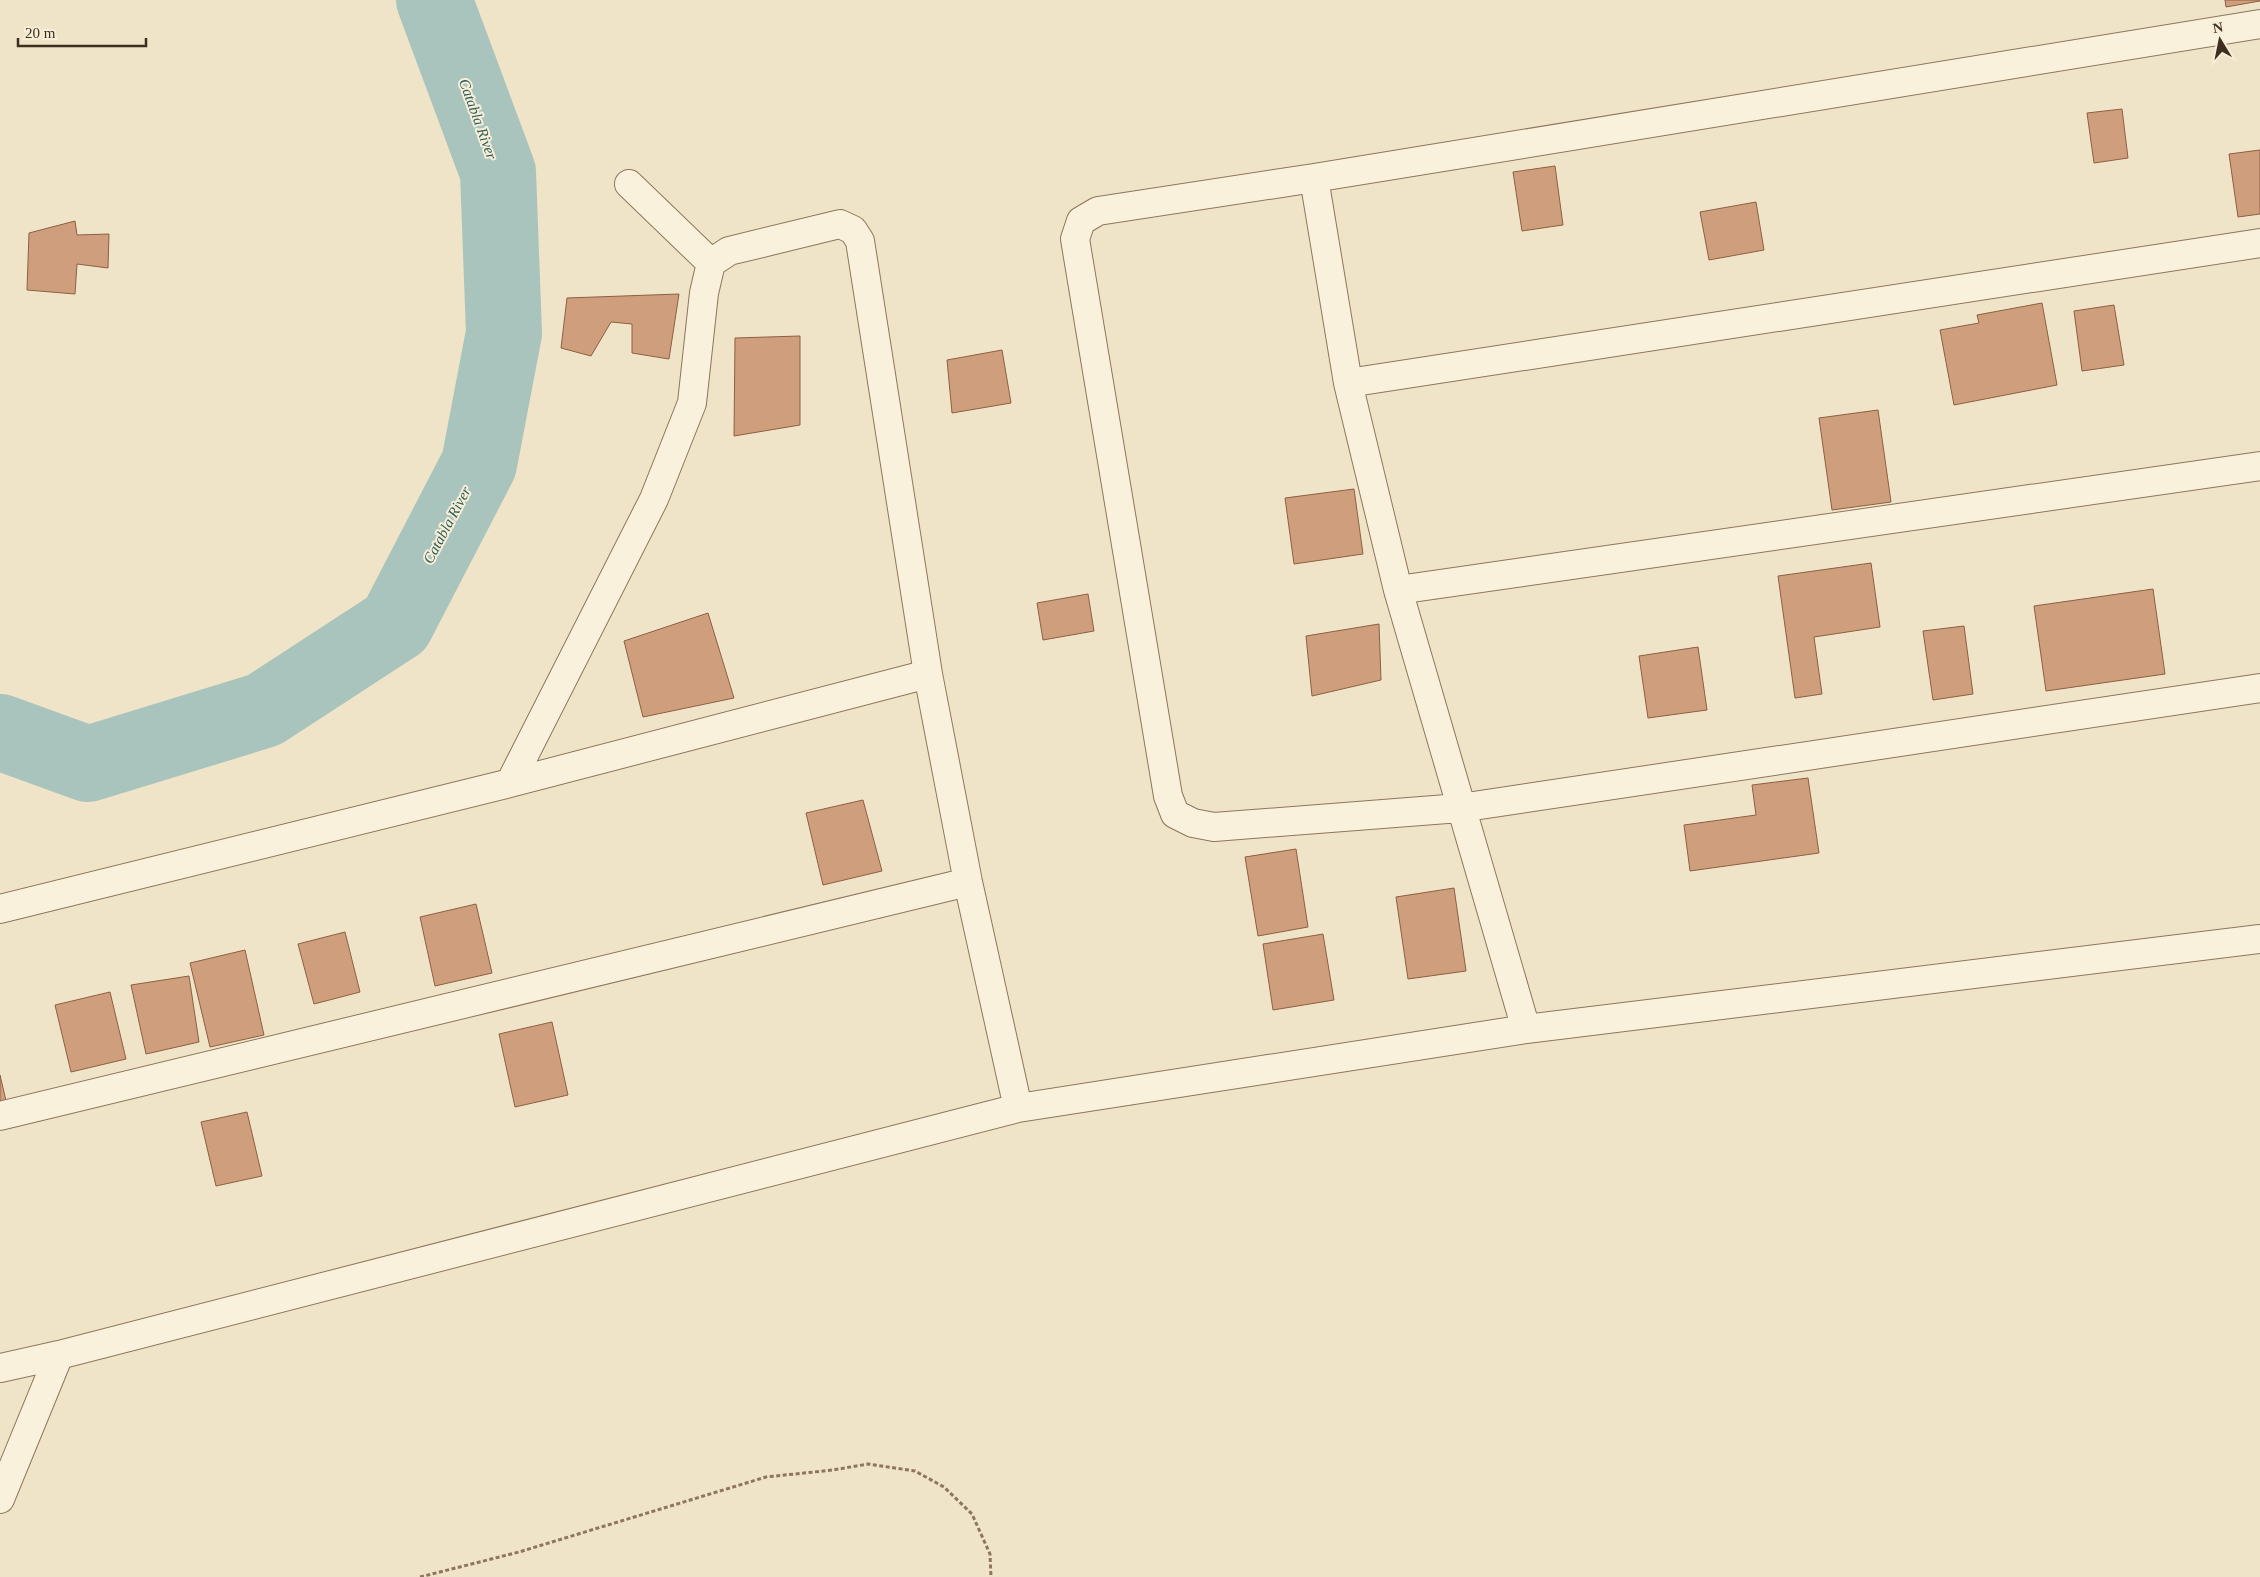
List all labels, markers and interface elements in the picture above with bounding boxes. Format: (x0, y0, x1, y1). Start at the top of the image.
scale bar (18, 15, 145, 47)
north arrow (2195, 15, 2245, 65)
text: N (2212, 19, 2224, 36)
text: 20 m (25, 25, 56, 41)
water label: Catabla River (456, 77, 500, 162)
water label: Catabla River (420, 484, 474, 566)

